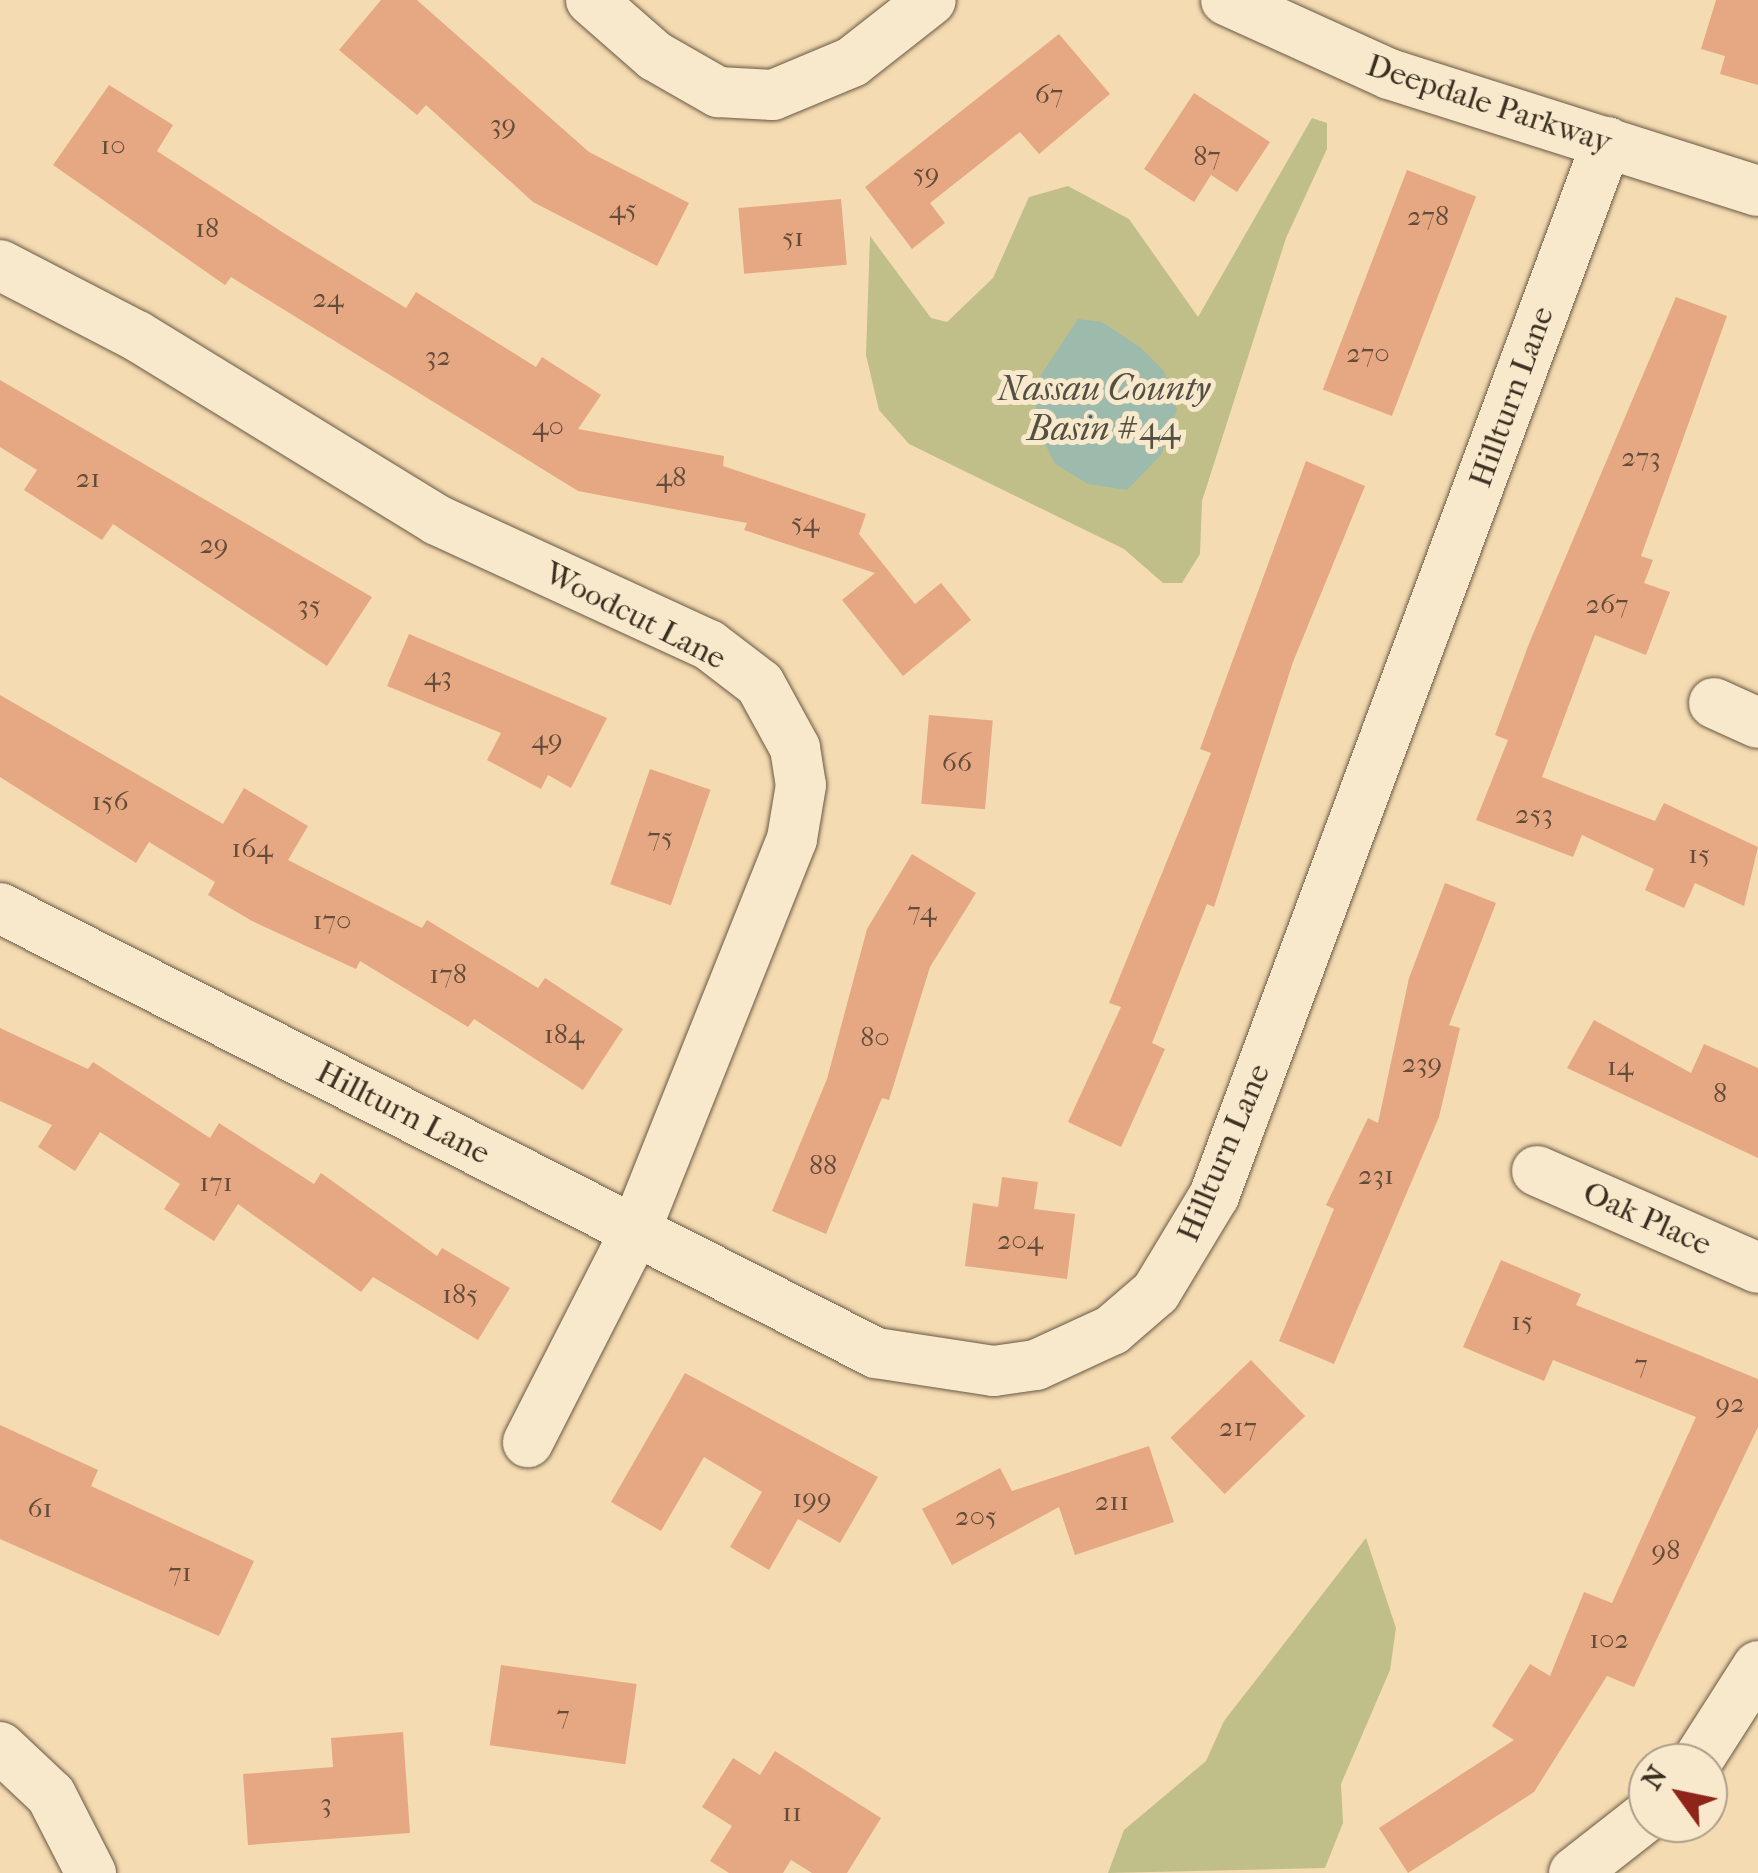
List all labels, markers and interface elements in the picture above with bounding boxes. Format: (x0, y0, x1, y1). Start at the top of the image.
street label: Deepdale Parkway (1362, 46, 1616, 162)
house number: 67 (1035, 77, 1063, 111)
house number: 39 (490, 107, 516, 141)
house number: 10 (100, 128, 126, 162)
house number: 87 (1193, 139, 1221, 173)
house number: 59 (913, 156, 939, 190)
house number: 45 (609, 192, 637, 226)
house number: 278 (1407, 199, 1449, 233)
house number: 18 (195, 211, 219, 245)
house number: 51 (782, 220, 804, 254)
house number: 24 (313, 281, 343, 315)
street label: Hillturn Lane (1462, 301, 1562, 493)
house number: 270 (1346, 336, 1390, 370)
house number: 32 (425, 339, 451, 373)
water label: Nassau County Basin #44 (998, 368, 1210, 450)
house number: 40 (532, 409, 564, 443)
house number: 273 (1621, 440, 1661, 474)
house number: 48 (656, 460, 686, 494)
house number: 21 (76, 461, 100, 495)
house number: 54 (791, 505, 819, 539)
house number: 29 (199, 527, 229, 561)
street label: Woodcut Lane (538, 554, 732, 678)
house number: 267 (1586, 587, 1628, 621)
house number: 35 (297, 588, 321, 622)
house number: 43 (424, 659, 452, 693)
house number: 49 (531, 722, 563, 756)
house number: 66 (942, 745, 972, 779)
house number: 156 (91, 784, 129, 818)
house number: 253 (1515, 797, 1553, 831)
house number: 75 (647, 820, 673, 854)
house number: 164 (231, 831, 273, 865)
house number: 15 (1688, 837, 1710, 871)
house number: 74 (907, 894, 937, 928)
house number: 170 (313, 903, 351, 937)
house number: 178 (429, 957, 467, 991)
house number: 184 (544, 1017, 584, 1051)
house number: 80 (860, 1020, 890, 1054)
house number: 239 (1402, 1046, 1442, 1080)
house number: 14 (1607, 1049, 1633, 1083)
street label: Hillturn Lane (310, 1053, 496, 1173)
street label: Hillturn Lane (1169, 1058, 1279, 1248)
house number: 8 (1713, 1076, 1727, 1110)
house number: 88 (809, 1148, 837, 1182)
house number: 231 (1358, 1158, 1394, 1192)
house number: 171 (199, 1165, 233, 1199)
street label: Oak Place (1577, 1174, 1717, 1264)
house number: 204 (997, 1223, 1043, 1257)
house number: 185 (442, 1277, 478, 1311)
house number: 15 (1511, 1304, 1533, 1338)
house number: 7 (1634, 1347, 1648, 1381)
house number: 92 (1715, 1386, 1745, 1420)
house number: 217 (1219, 1410, 1257, 1444)
house number: 199 (792, 1481, 832, 1515)
house number: 211 (1095, 1484, 1129, 1518)
house number: 61 (27, 1491, 53, 1525)
house number: 205 (955, 1499, 997, 1533)
house number: 98 (1652, 1533, 1680, 1567)
house number: 71 (168, 1555, 192, 1589)
house number: 102 (1589, 1622, 1629, 1656)
house number: 7 (556, 1698, 570, 1732)
north arrow (1628, 1743, 1728, 1843)
text: N (1634, 1760, 1674, 1795)
house number: 3 (320, 1786, 332, 1820)
house number: 11 (782, 1795, 802, 1829)

